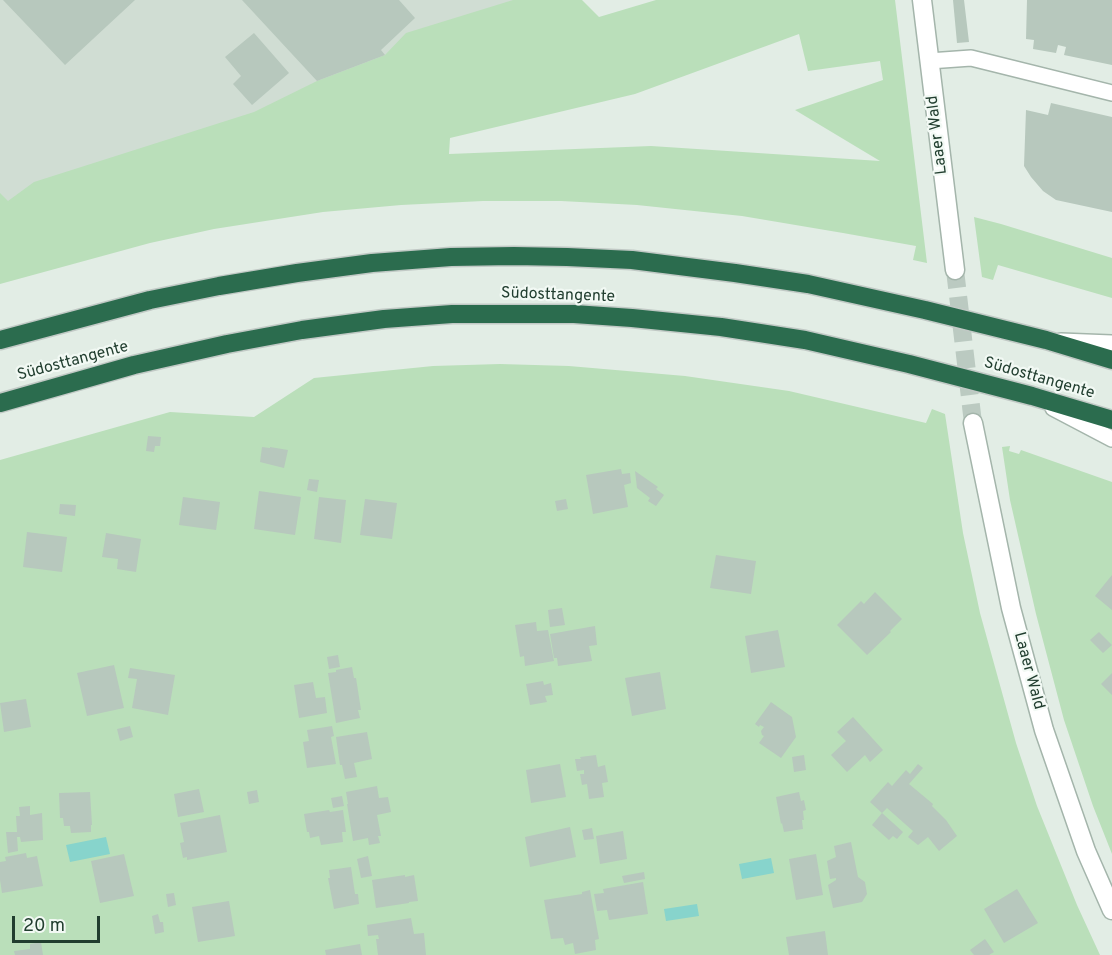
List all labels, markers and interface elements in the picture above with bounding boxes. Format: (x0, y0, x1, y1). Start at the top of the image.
street label: Laaer Wald (924, 94, 952, 176)
street label: Südosttangente (501, 284, 615, 308)
street label: Südosttangente (15, 338, 131, 386)
street label: Südosttangente (981, 354, 1097, 404)
street label: Laaer Wald (1008, 630, 1048, 712)
scale bar (15, 904, 104, 942)
text: 20 m (23, 915, 65, 938)

